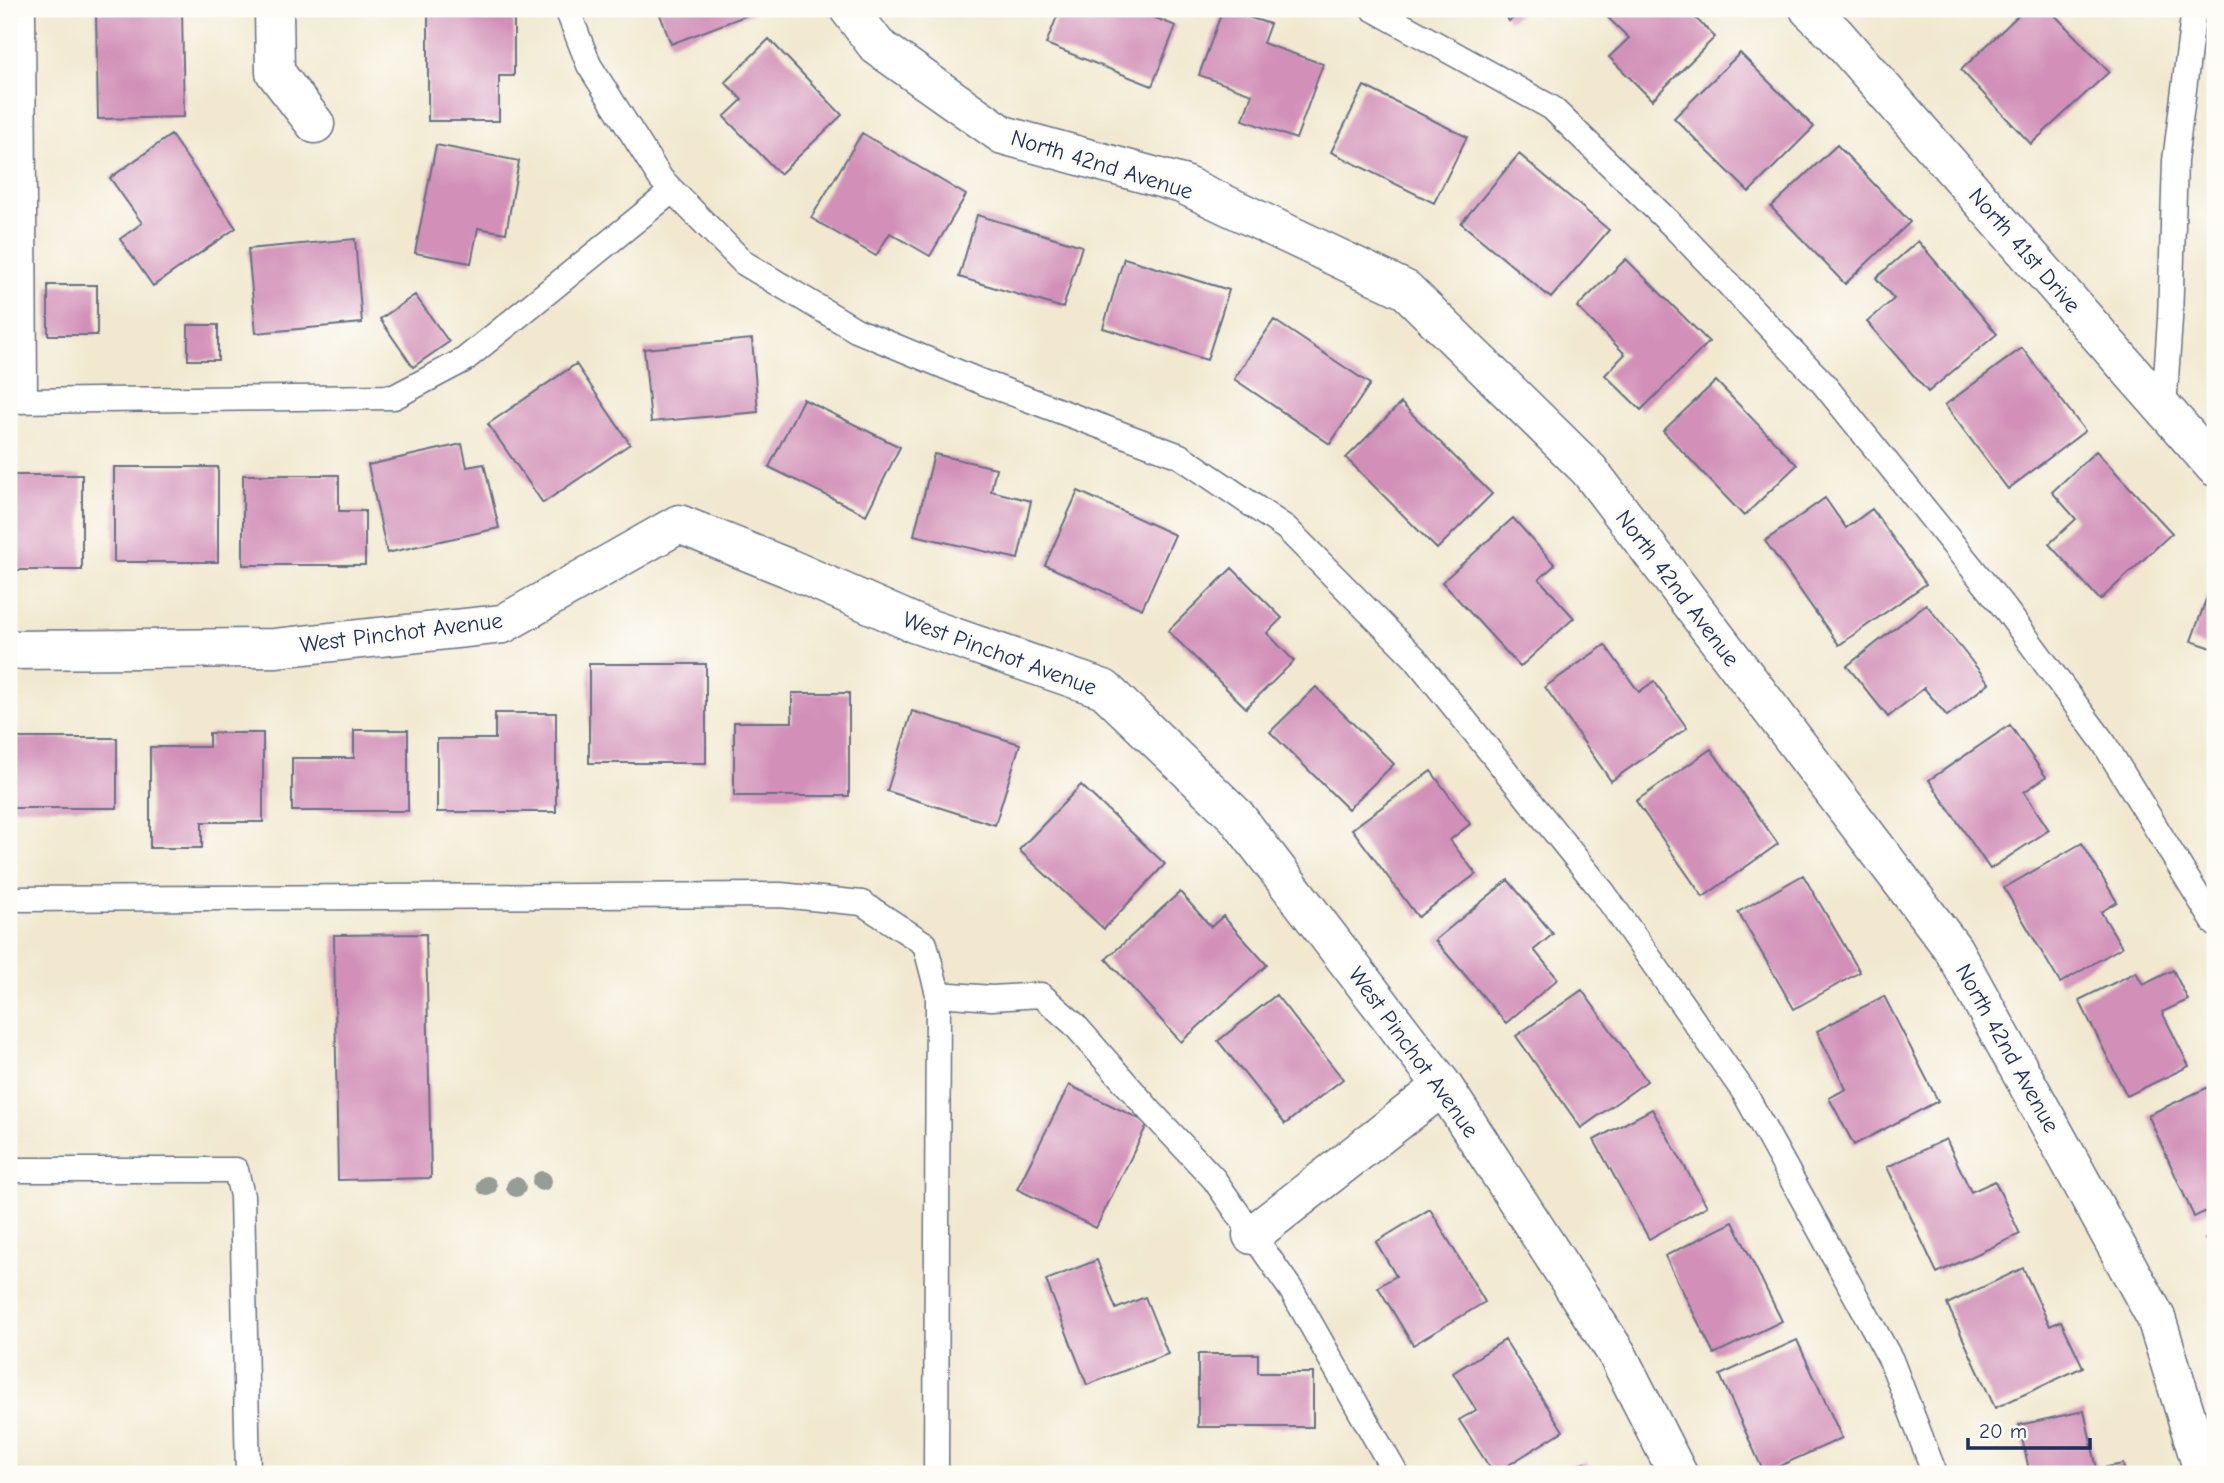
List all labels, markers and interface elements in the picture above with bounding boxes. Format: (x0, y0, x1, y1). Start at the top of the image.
street label: North 42nd Avenue (1008, 124, 1196, 205)
street label: North 41st Drive (1963, 182, 2086, 318)
street label: North 42nd Avenue (1610, 505, 1745, 672)
street label: West Pinchot Avenue (899, 606, 1100, 701)
street label: West Pinchot Avenue (298, 607, 504, 658)
street label: North 42nd Avenue (1950, 959, 2065, 1137)
street label: West Pinchot Avenue (1343, 962, 1485, 1143)
scale bar (1968, 1406, 2091, 1450)
text: 20 m (1979, 1419, 2027, 1443)

